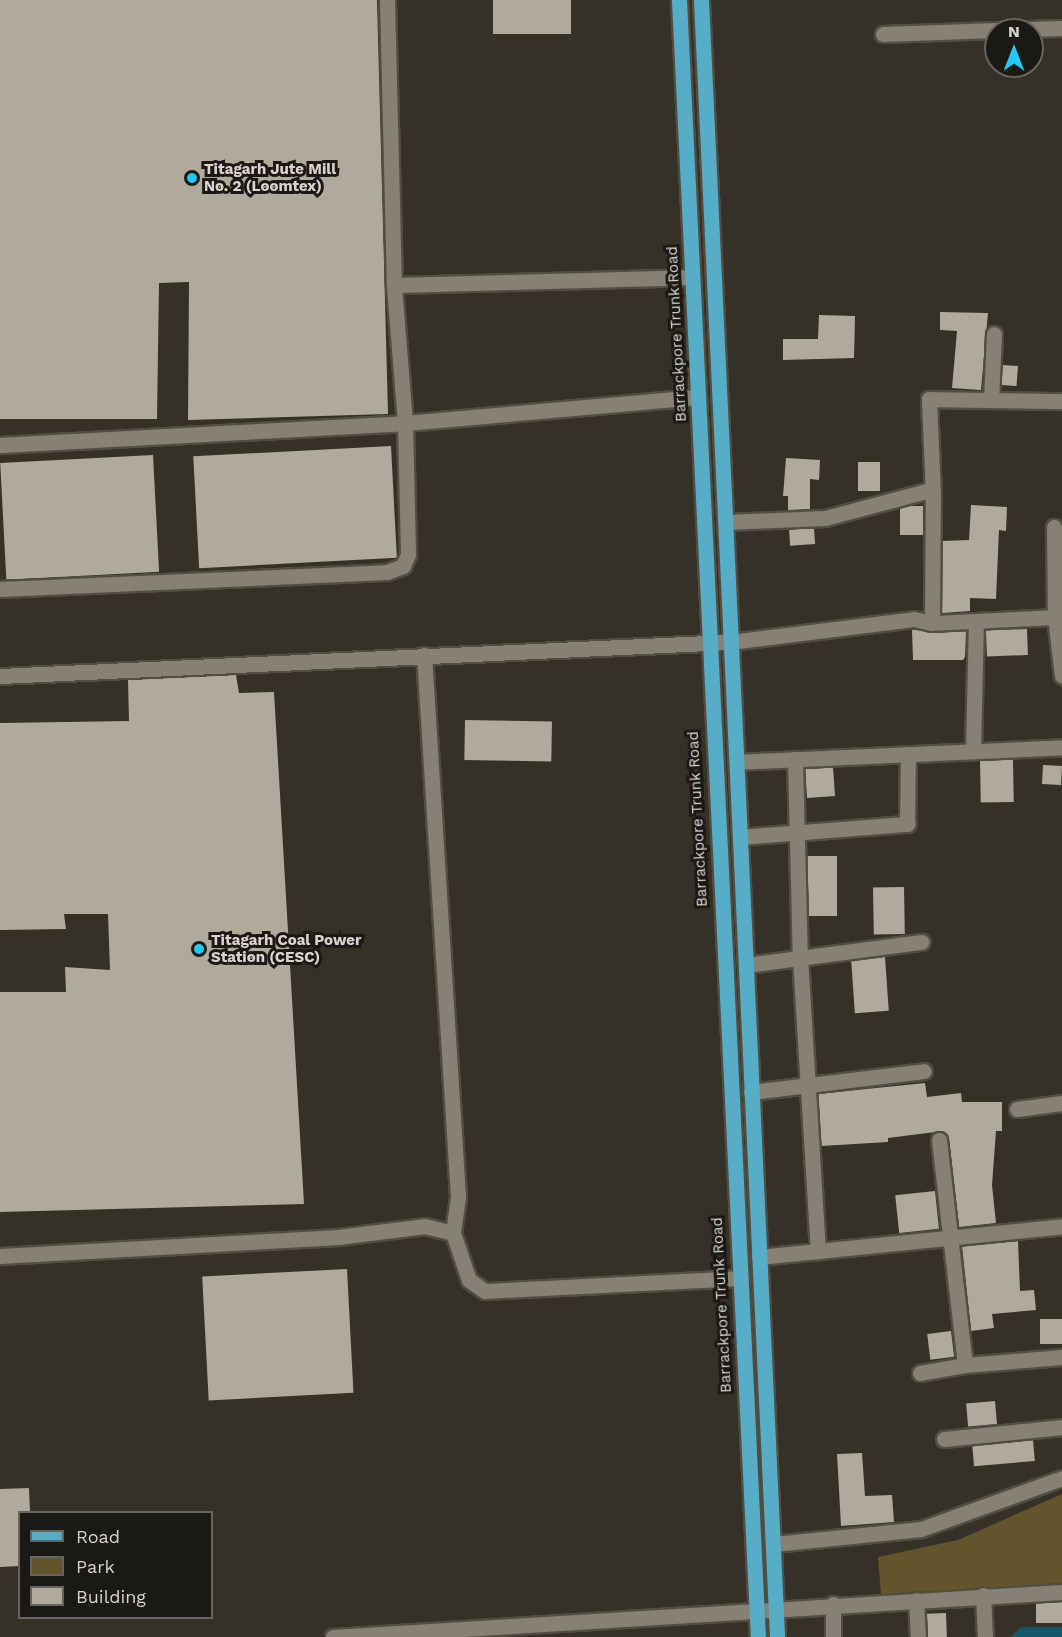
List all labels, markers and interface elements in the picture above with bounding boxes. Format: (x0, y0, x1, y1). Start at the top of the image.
north arrow (984, 18, 1044, 78)
text: N (1008, 22, 1020, 41)
place label: Titagarh Jute Mill No. 2 (Loomtex) (204, 160, 336, 195)
marker: Titagarh Jute Mill No. 2 (Loomtex) (185, 171, 199, 185)
street label: Barrackpore Trunk Road (663, 245, 691, 423)
street label: Barrackpore Trunk Road (684, 730, 712, 908)
place label: Titagarh Coal Power Station (CESC) (211, 931, 362, 966)
marker: Titagarh Coal Power Station (CESC) (192, 942, 206, 956)
street label: Barrackpore Trunk Road (708, 1216, 736, 1394)
legend (18, 1511, 213, 1619)
text: Road (76, 1526, 120, 1547)
text: Park (76, 1556, 115, 1577)
text: Building (76, 1586, 146, 1607)

